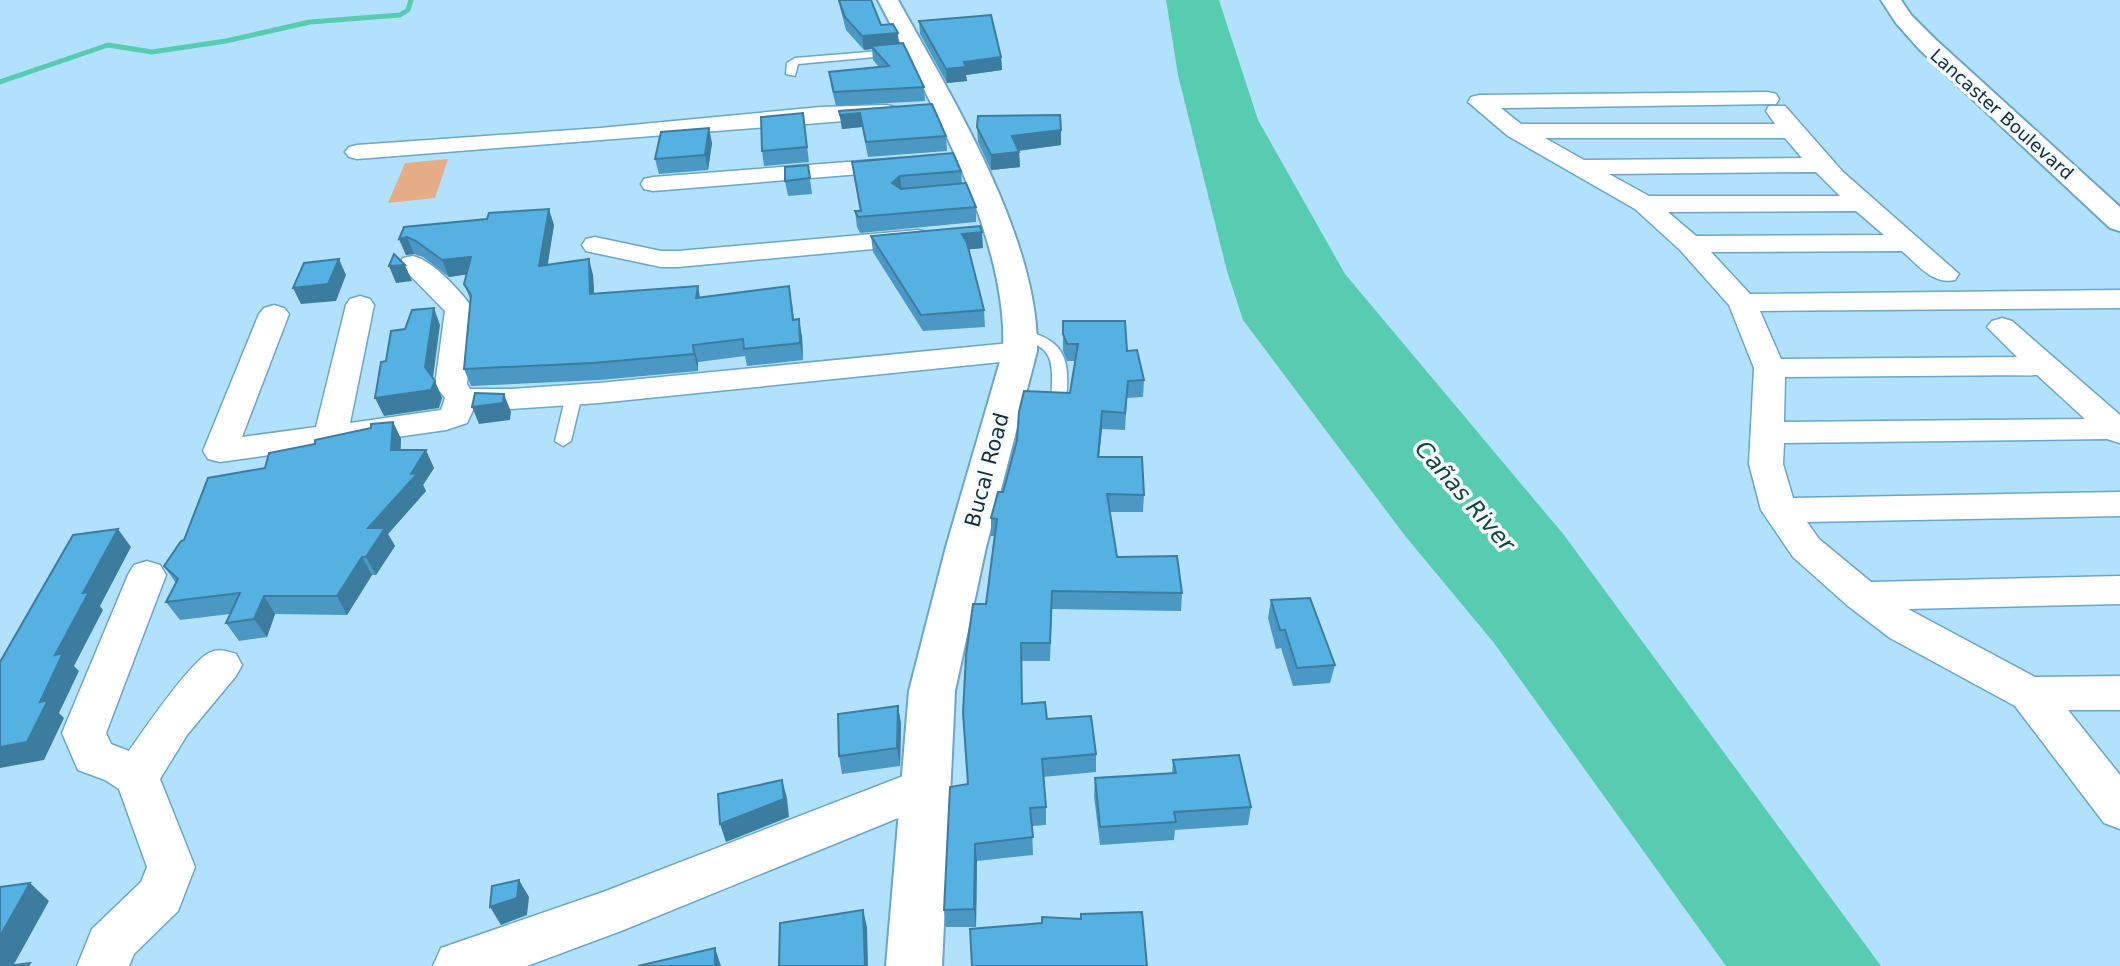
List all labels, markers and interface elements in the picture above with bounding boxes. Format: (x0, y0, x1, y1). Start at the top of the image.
street label: Lancaster Boulevard (1926, 44, 2078, 184)
street label: Bucal Road (960, 410, 1014, 530)
water label: Cañas River (1410, 436, 1521, 558)

